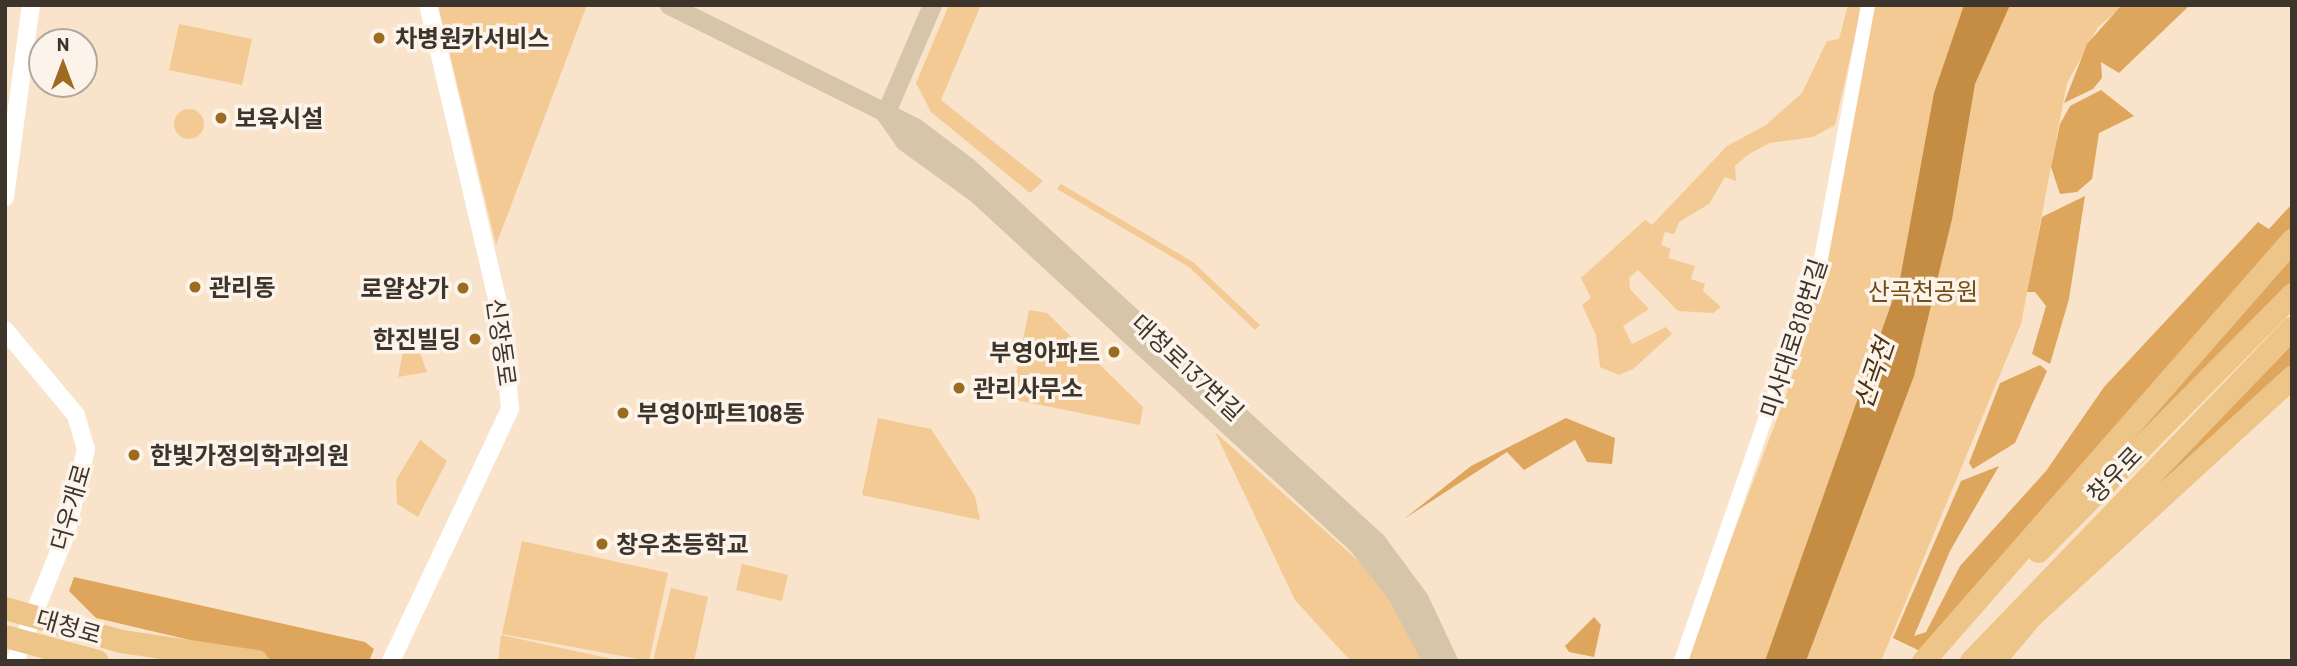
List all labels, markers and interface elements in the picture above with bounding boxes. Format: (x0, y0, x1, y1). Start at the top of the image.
place label: 차병원카서비스 (395, 24, 550, 52)
north arrow (28, 28, 98, 98)
marker: 차병원카서비스 (369, 28, 389, 48)
text: N (57, 32, 69, 55)
place label: 보육시설 (235, 104, 323, 132)
marker: 보육시설 (213, 110, 229, 126)
street label: 미사대로818번길 (1754, 255, 1832, 421)
place label: 관리동 (209, 273, 275, 301)
place label: 로얄상가 (361, 274, 449, 302)
park label: 산곡천공원 (1868, 277, 1978, 305)
marker: 관리동 (187, 279, 203, 295)
marker: 로얄상가 (455, 280, 471, 296)
street label: 신장동로 (482, 296, 522, 388)
street label: 대청로137번길 (1126, 308, 1250, 426)
place label: 한진빌딩 (373, 325, 461, 353)
marker: 한진빌딩 (467, 331, 483, 347)
water label: 산곡천 (1847, 334, 1899, 412)
place label: 부영아파트 (990, 338, 1100, 366)
marker: 부영아파트 (1106, 344, 1122, 360)
place label: 관리사무소 (973, 374, 1083, 402)
marker: 관리사무소 (951, 380, 967, 396)
place label: 부영아파트108동 (637, 399, 805, 427)
marker: 부영아파트108동 (615, 405, 631, 421)
street label: 창우로 (2081, 440, 2147, 508)
place label: 한빛가정의학과의원 (150, 441, 349, 469)
marker: 한빛가정의학과의원 (124, 445, 144, 465)
street label: 더우개로 (44, 461, 96, 553)
place label: 창우초등학교 (616, 530, 748, 558)
marker: 창우초등학교 (594, 536, 610, 552)
street label: 대청로 (33, 603, 105, 649)

